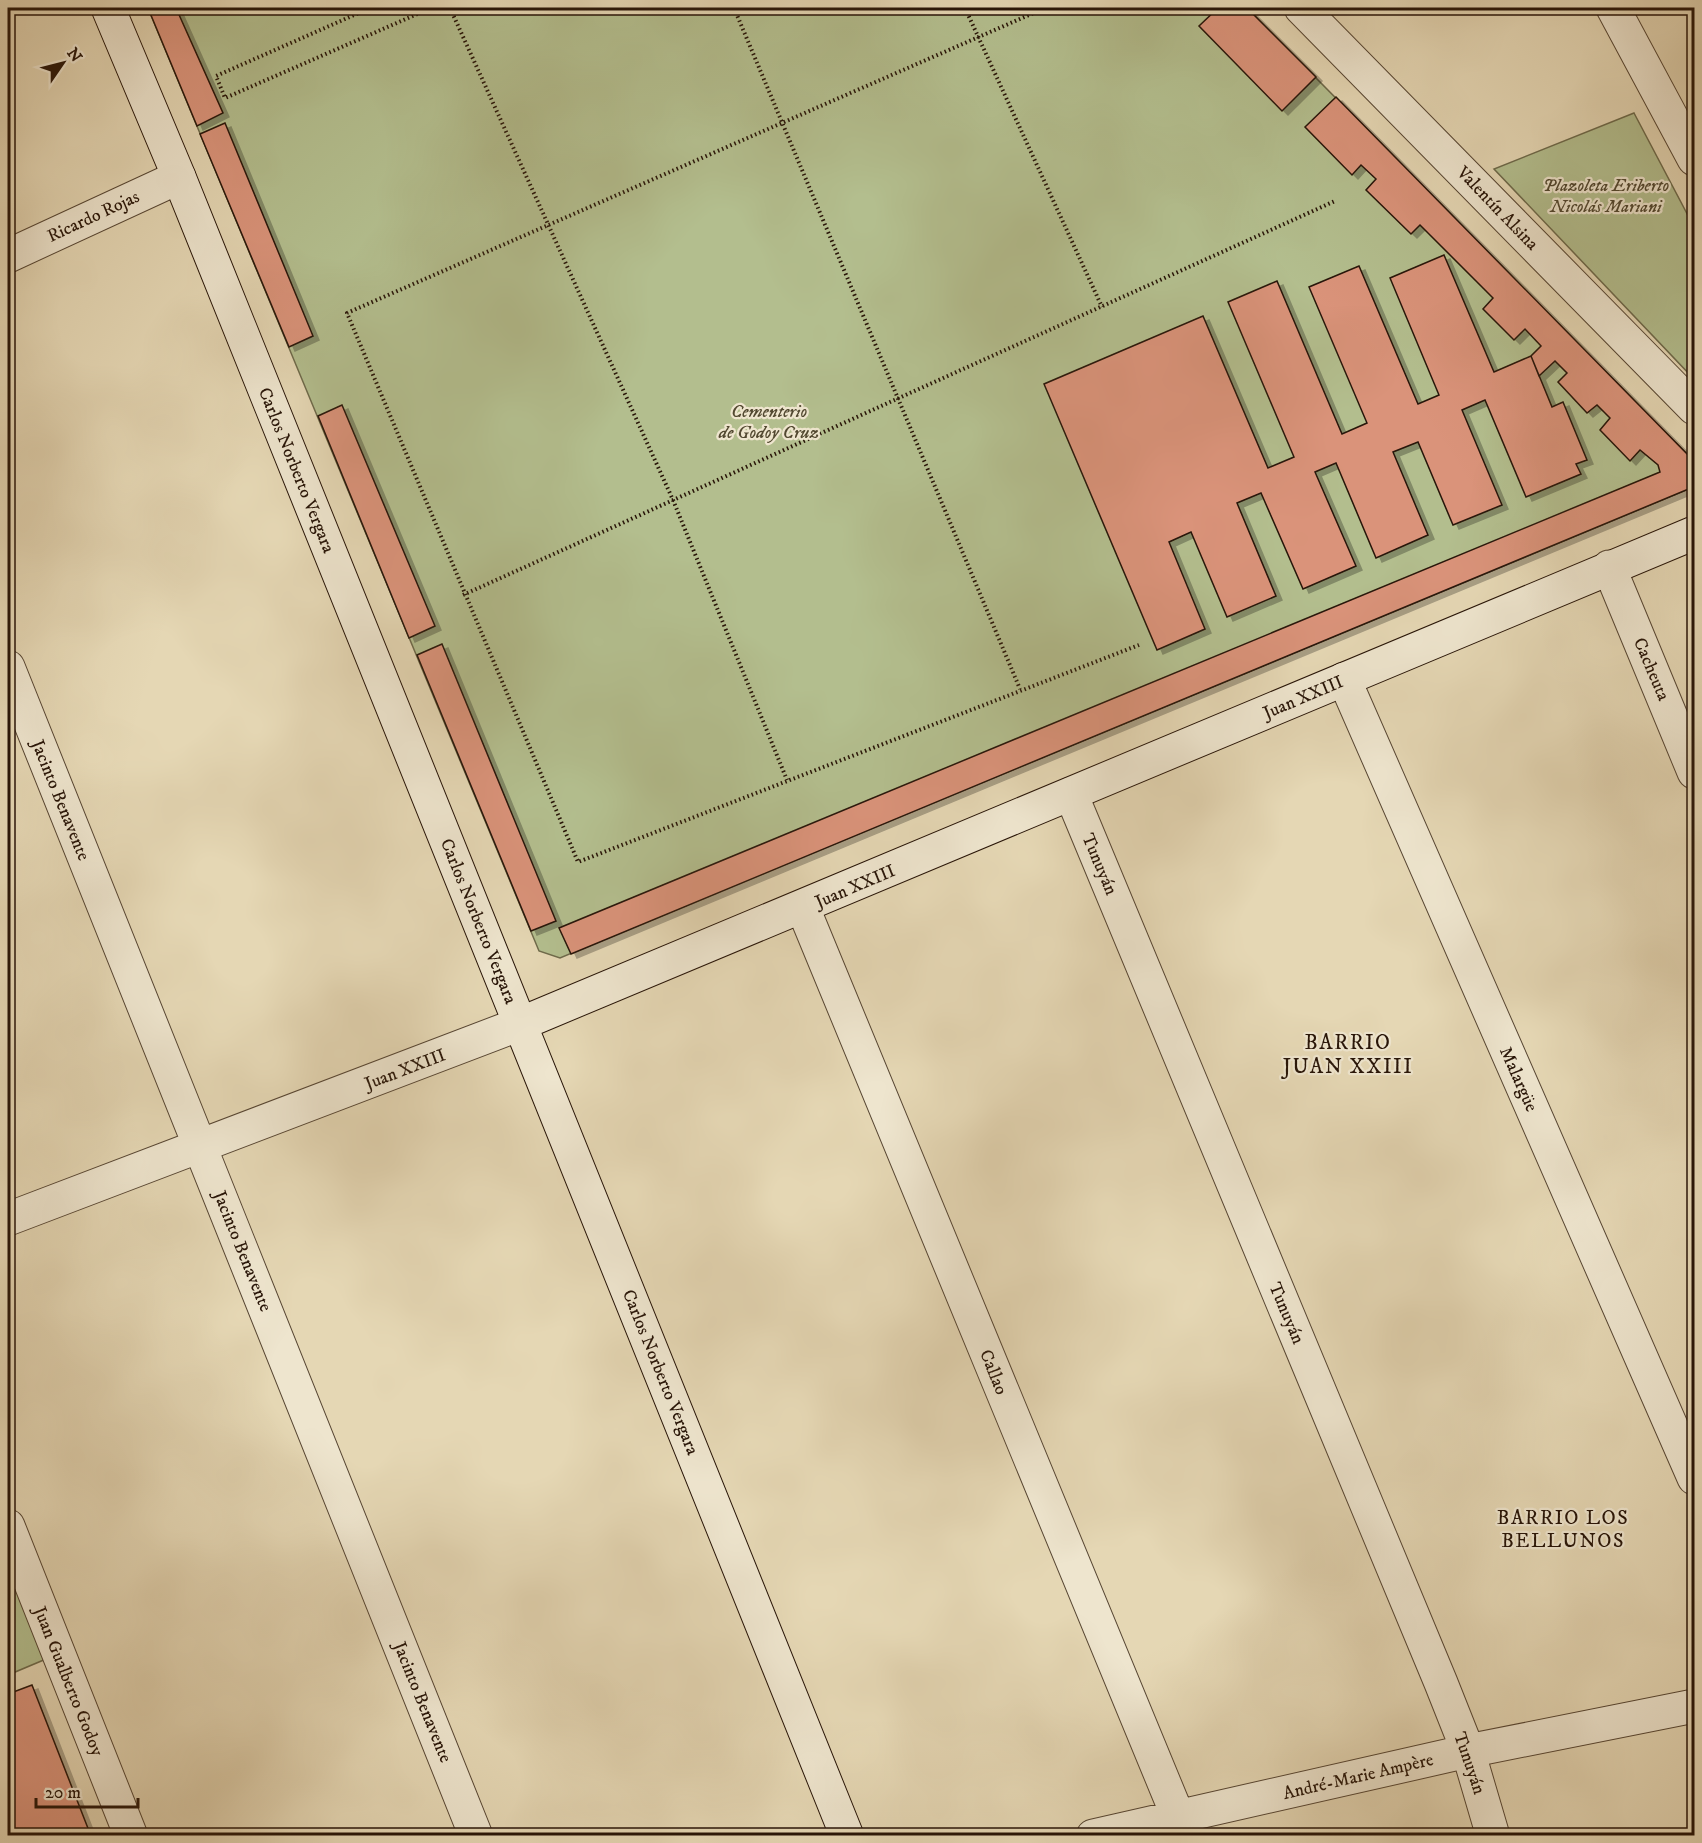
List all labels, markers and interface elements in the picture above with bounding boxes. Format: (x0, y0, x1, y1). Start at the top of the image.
north arrow (33, 33, 93, 93)
text: N (63, 44, 86, 66)
street label: Valentín Alsina (1451, 161, 1543, 256)
park label: Plazoleta Eriberto Nicolás Mariani (1543, 175, 1670, 218)
street label: Ricardo Rojas (44, 186, 143, 248)
street label: Carlos Norberto Vergara (253, 385, 339, 557)
park label: Cementerio de Godoy Cruz (718, 401, 819, 444)
street label: Cacheuta (1628, 635, 1674, 705)
street label: Juan XXIII (1258, 671, 1347, 725)
street label: Jacinto Benavente (25, 735, 94, 864)
street label: Tunuyán (1076, 830, 1122, 899)
street label: Carlos Norberto Vergara (435, 836, 521, 1008)
street label: Juan XXIII (810, 860, 899, 914)
district label: BARRIO JUAN XXIII (1281, 1030, 1413, 1080)
street label: Juan XXIII (360, 1044, 449, 1096)
street label: Malargüe (1494, 1044, 1542, 1115)
street label: Jacinto Benavente (207, 1186, 276, 1315)
street label: Tunuyán (1263, 1279, 1309, 1348)
street label: Carlos Norberto Vergara (617, 1287, 703, 1459)
street label: Callao (974, 1347, 1012, 1398)
district label: BARRIO LOS BELLUNOS (1497, 1506, 1629, 1554)
street label: Juan Gualberto Godoy (27, 1602, 108, 1760)
street label: Jacinto Benavente (387, 1637, 456, 1766)
street label: Tunuyán (1448, 1729, 1490, 1798)
street label: André-Marie Ampère (1281, 1749, 1436, 1805)
scale bar (36, 1771, 138, 1809)
text: 20 m (45, 1782, 81, 1804)

